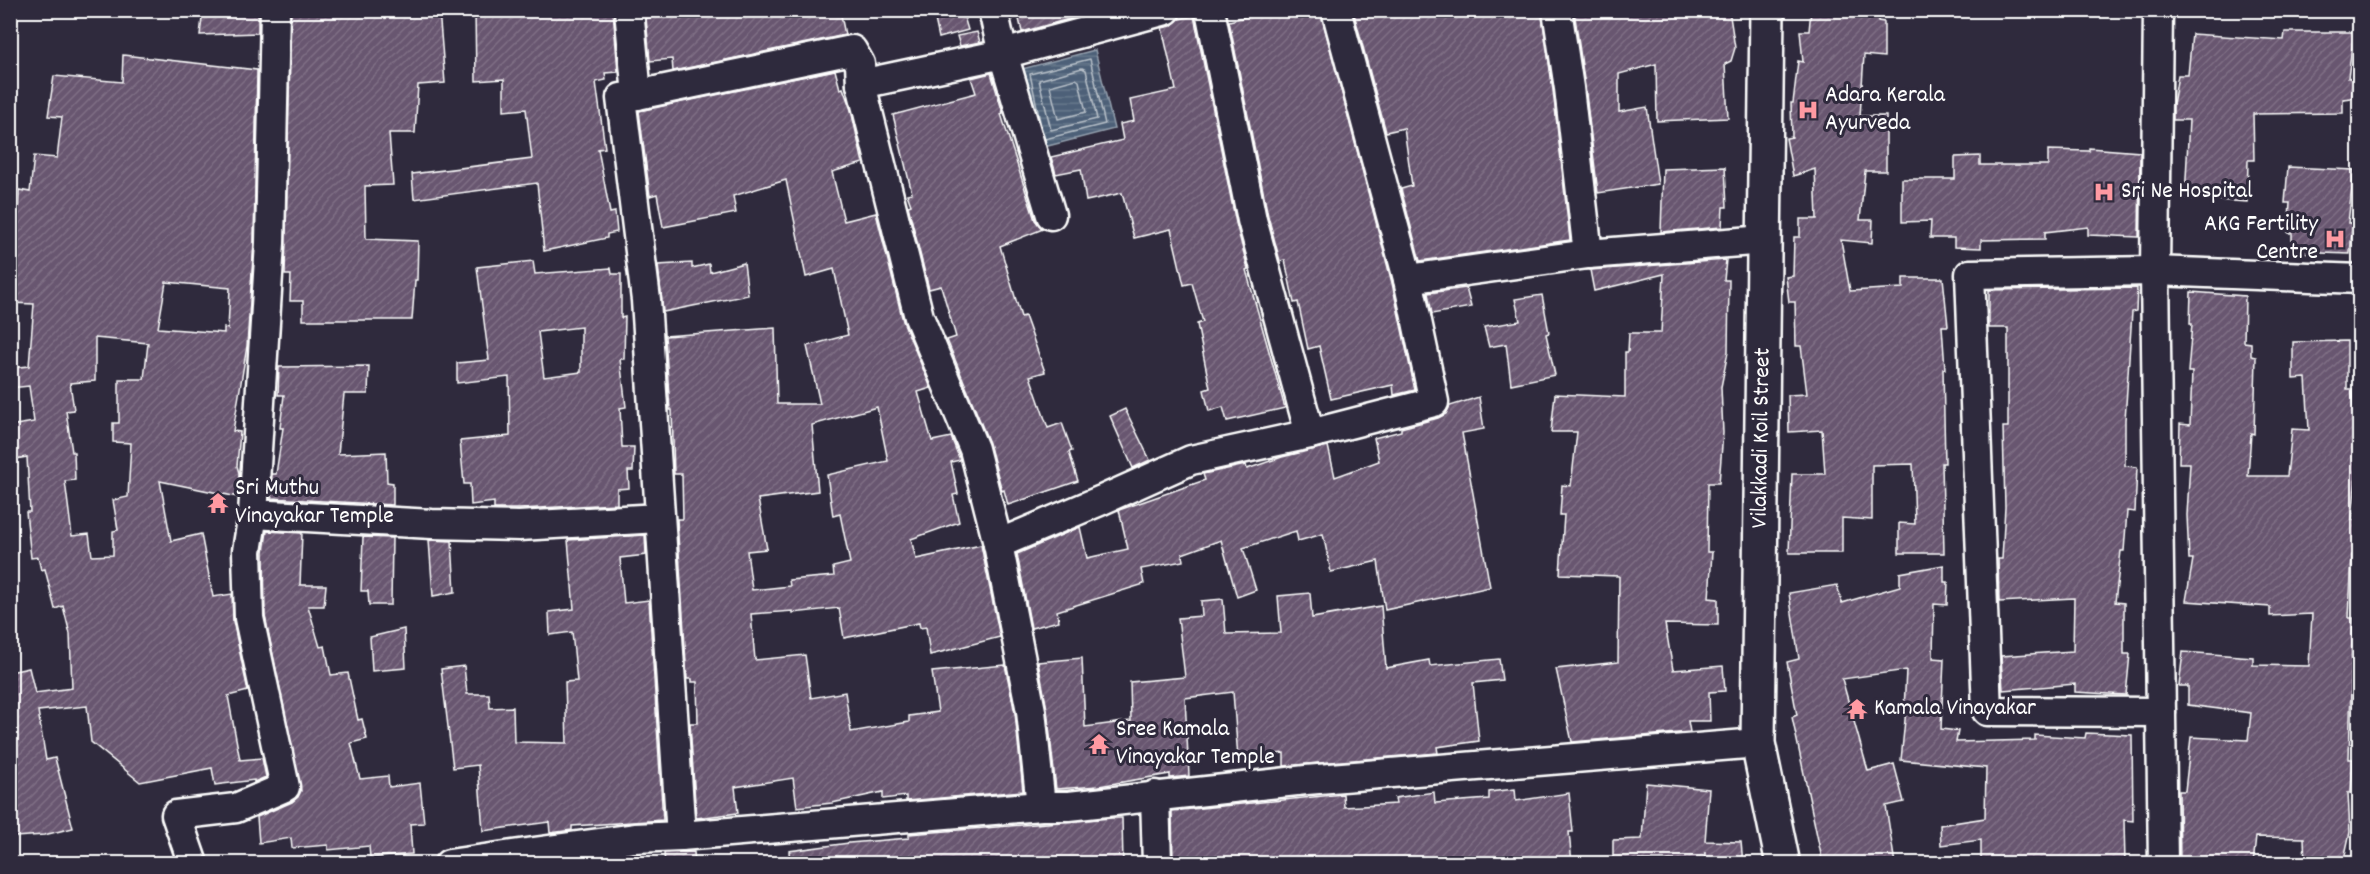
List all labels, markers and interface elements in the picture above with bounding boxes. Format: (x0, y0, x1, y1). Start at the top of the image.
place label: Adara Kerala Ayurveda (1825, 79, 1946, 141)
hospital icon: Adara Kerala Ayurveda (1796, 98, 1820, 122)
place label: Sri Ne Hospital (2121, 175, 2253, 209)
hospital icon: Sri Ne Hospital (2092, 180, 2116, 204)
place label: AKG Fertility Centre (2204, 208, 2319, 270)
hospital icon: AKG Fertility Centre (2323, 227, 2347, 251)
street label: Vilakkadi Koil Street (1743, 347, 1781, 529)
place label: Sri Muthu Vinayakar Temple (235, 472, 394, 534)
temple icon: Sri Muthu Vinayakar Temple (206, 491, 230, 515)
place label: Kamala Vinayakar (1874, 692, 2036, 726)
temple icon: Kamala Vinayakar (1845, 697, 1869, 721)
place label: Sree Kamala Vinayakar Temple (1116, 713, 1275, 775)
temple icon: Sree Kamala Vinayakar Temple (1087, 732, 1111, 756)

